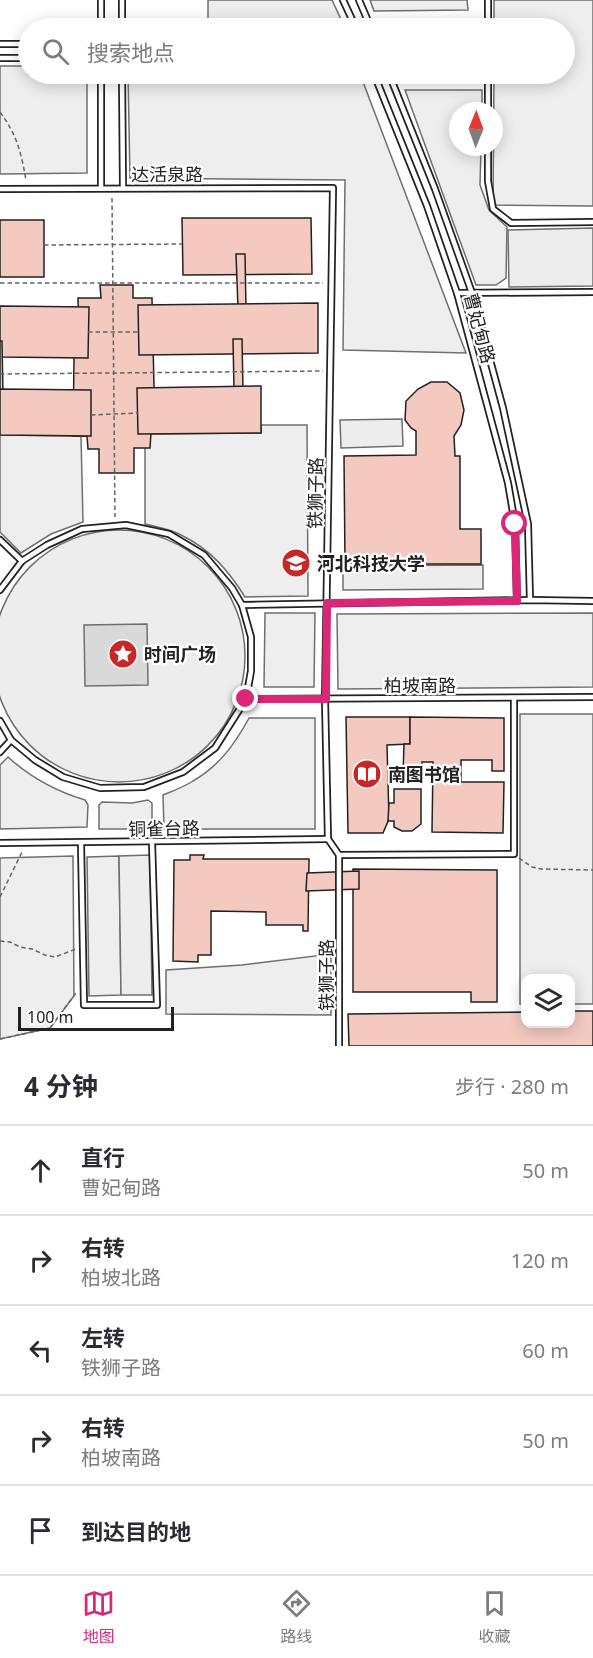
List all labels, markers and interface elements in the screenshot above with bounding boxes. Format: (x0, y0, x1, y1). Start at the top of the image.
search box (18, 18, 575, 84)
icon: search (39, 35, 72, 68)
text: 搜索地点 (87, 37, 175, 67)
north arrow (449, 102, 503, 156)
street label: 达活泉路 (131, 162, 203, 186)
street label: 曹妃甸路 (459, 290, 501, 366)
street label: 铁狮子路 (302, 457, 328, 529)
route start (501, 510, 527, 536)
school or university icon: 河北科技大学 (280, 547, 312, 579)
place label: 河北科技大学 (317, 551, 425, 575)
place icon: 时间广场 (107, 638, 139, 670)
place label: 时间广场 (144, 642, 216, 666)
street label: 柏坡南路 (384, 673, 456, 697)
route end (232, 685, 258, 711)
library icon: 南图书馆 (351, 758, 383, 790)
place label: 南图书馆 (388, 762, 460, 786)
street label: 铜雀台路 (128, 815, 200, 841)
street label: 铁狮子路 (314, 939, 338, 1011)
map controls (521, 974, 575, 1028)
button: layers (521, 974, 575, 1028)
scale bar (18, 1004, 174, 1032)
text: 100 m (27, 1006, 74, 1028)
text: 4 分钟 (24, 1068, 98, 1104)
text: 步行 · 280 m (455, 1073, 569, 1100)
text: 直行 (81, 1142, 125, 1172)
icon: ahead (24, 1154, 57, 1187)
text: 50 m (522, 1157, 569, 1184)
text: 曹妃甸路 (81, 1174, 161, 1201)
text: 右转 (81, 1232, 125, 1262)
icon: right (24, 1244, 57, 1277)
text: 120 m (511, 1247, 569, 1274)
text: 柏坡北路 (81, 1264, 161, 1291)
text: 左转 (81, 1322, 125, 1352)
icon: left (24, 1334, 57, 1367)
text: 60 m (522, 1337, 569, 1364)
text: 铁狮子路 (81, 1354, 161, 1381)
text: 右转 (81, 1412, 125, 1442)
icon: right (24, 1424, 57, 1457)
text: 50 m (522, 1427, 569, 1454)
text: 柏坡南路 (81, 1444, 161, 1471)
icon: arrive (24, 1514, 57, 1547)
text: 到达目的地 (81, 1516, 191, 1546)
tab: 地图 (82, 1587, 115, 1647)
tab: 路线 (280, 1587, 313, 1647)
tab: 收藏 (478, 1587, 511, 1647)

